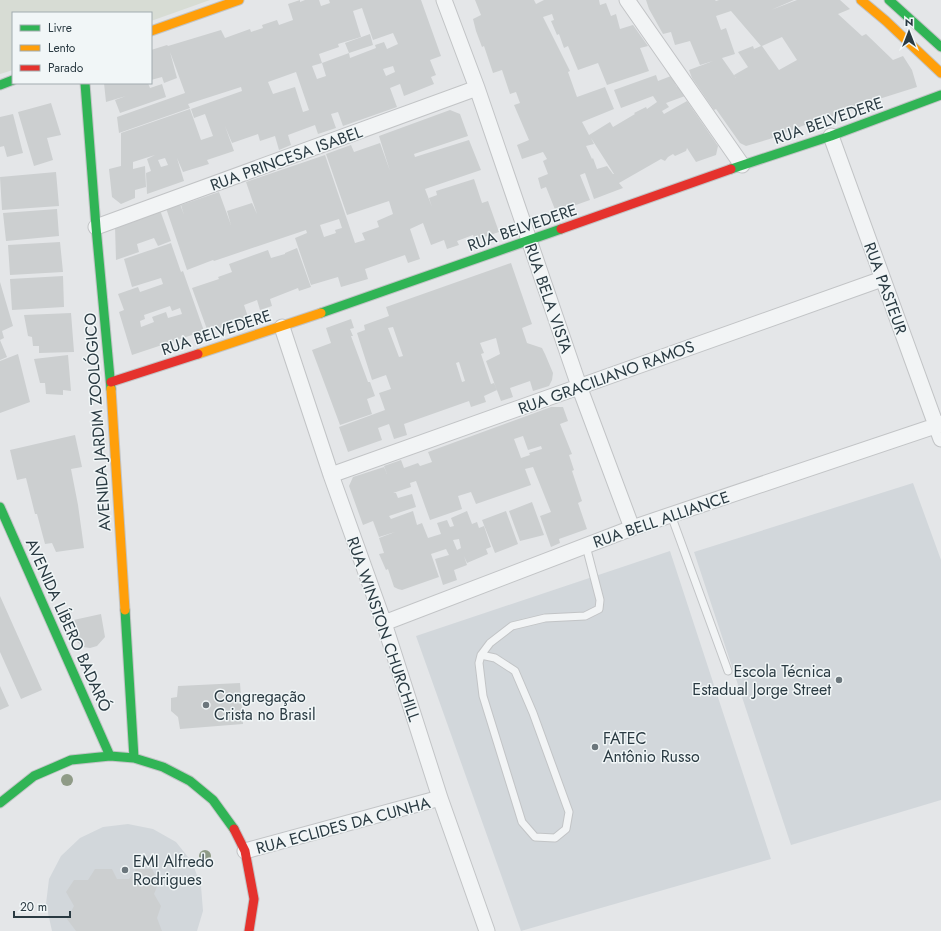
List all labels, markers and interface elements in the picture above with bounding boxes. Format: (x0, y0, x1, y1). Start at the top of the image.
legend (12, 12, 152, 84)
north arrow (889, 12, 929, 52)
text: N (905, 14, 913, 30)
text: Livre (48, 19, 72, 37)
text: Lento (48, 39, 76, 57)
text: Parado (48, 59, 84, 77)
street label: RUA BELVEDERE (770, 91, 886, 150)
street label: RUA PRINCESA ISABEL (207, 120, 366, 197)
street label: RUA BELVEDERE (464, 198, 580, 257)
street label: RUA PASTEUR (858, 239, 913, 337)
street label: RUA BELA VISTA (519, 240, 578, 357)
street label: RUA BELVEDERE (158, 304, 274, 361)
street label: AVENIDA JARDIM ZOOLÓGICO (78, 312, 117, 532)
street label: RUA GRACILIANO RAMOS (515, 335, 698, 420)
street label: RUA BELL ALLIANCE (590, 485, 732, 554)
street label: RUA WINSTON CHURCHILL (341, 534, 426, 725)
street label: AVENIDA LÍBERO BADARÓ (20, 535, 117, 716)
place label: Escola Técnica Estadual Jorge Street (692, 660, 831, 701)
marker: Escola Técnica Estadual Jorge Street (834, 675, 844, 685)
place label: Congregação Crista no Brasil (214, 685, 316, 726)
marker: Congregação Crista no Brasil (201, 700, 211, 710)
place label: FATEC Antônio Russo (603, 727, 700, 768)
marker: FATEC Antônio Russo (590, 742, 600, 752)
street label: RUA ECLIDES DA CUNHA (253, 791, 433, 860)
place label: EMI Alfredo Rodrigues (133, 850, 214, 891)
marker: EMI Alfredo Rodrigues (120, 865, 130, 875)
scale bar (14, 893, 70, 919)
text: 20 m (20, 898, 47, 916)

